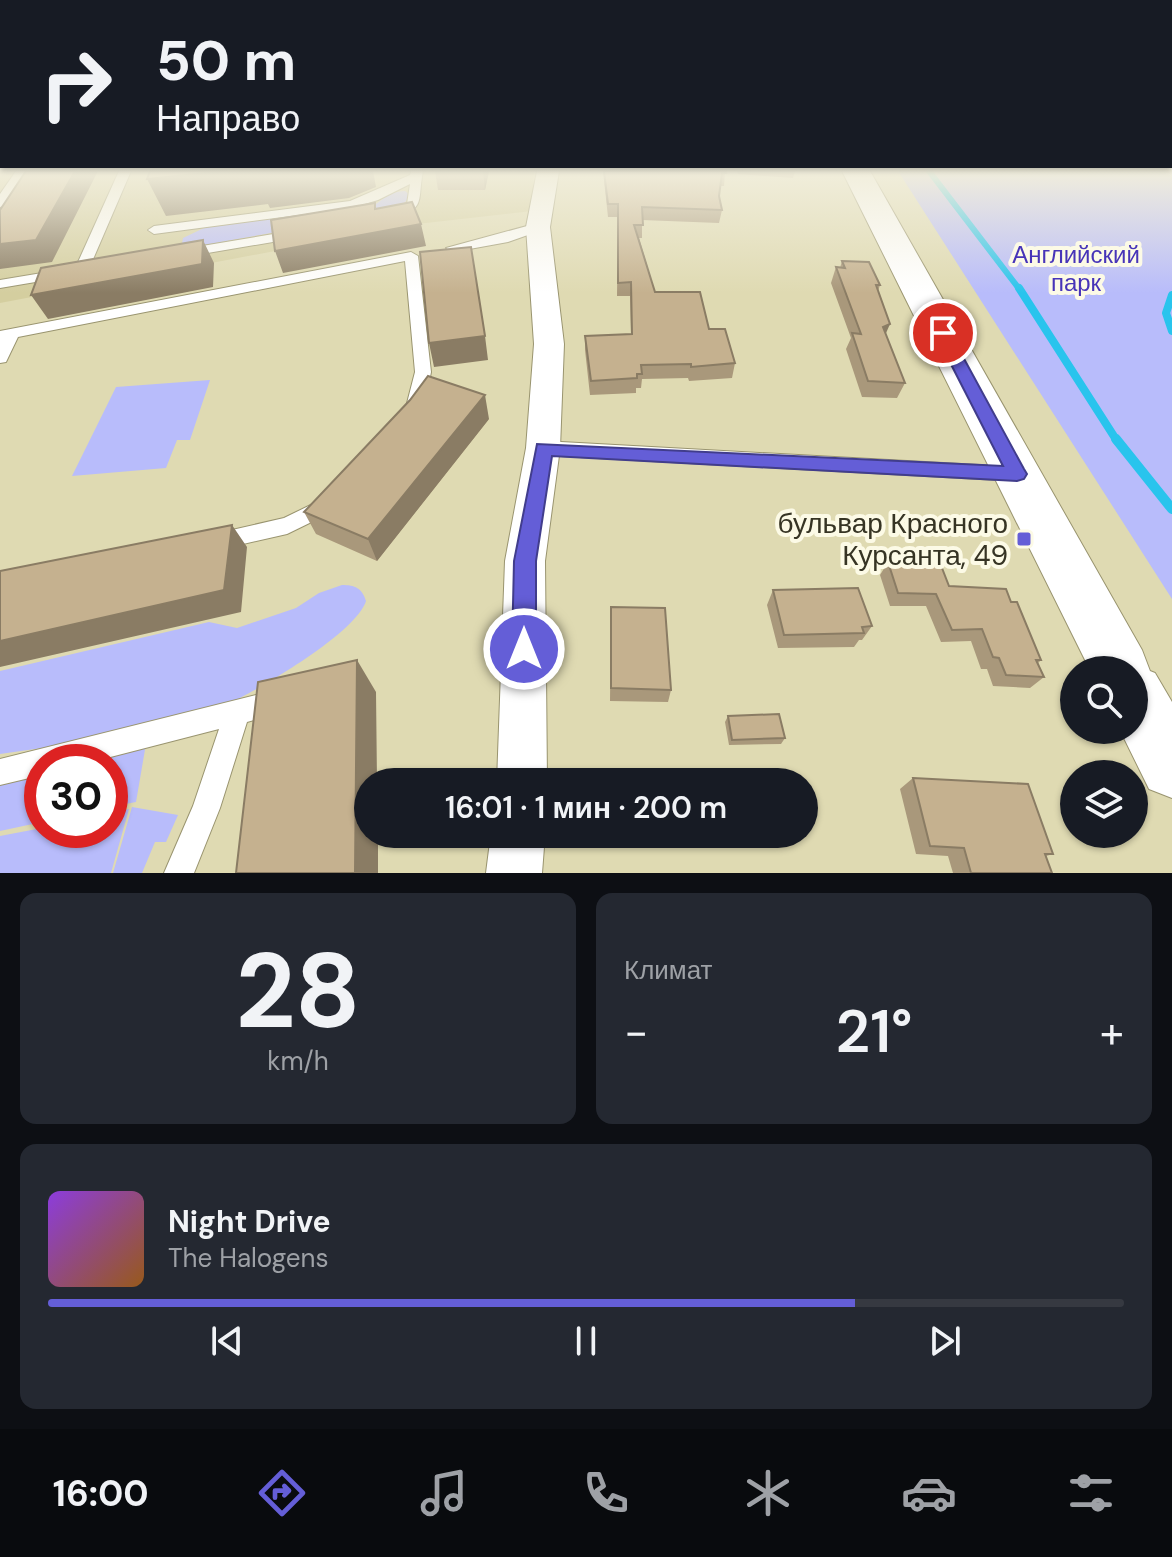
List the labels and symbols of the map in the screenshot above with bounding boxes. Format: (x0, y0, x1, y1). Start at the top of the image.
park label: Английский парк (1012, 239, 1140, 298)
pin (909, 299, 977, 367)
place label: бульвар Красного Курсанта, 49 (777, 505, 1008, 574)
marker: бульвар Красного Курсанта, 49 (1015, 530, 1033, 548)
position arrow (482, 607, 566, 691)
speed limit sign: 30 (24, 744, 128, 848)

